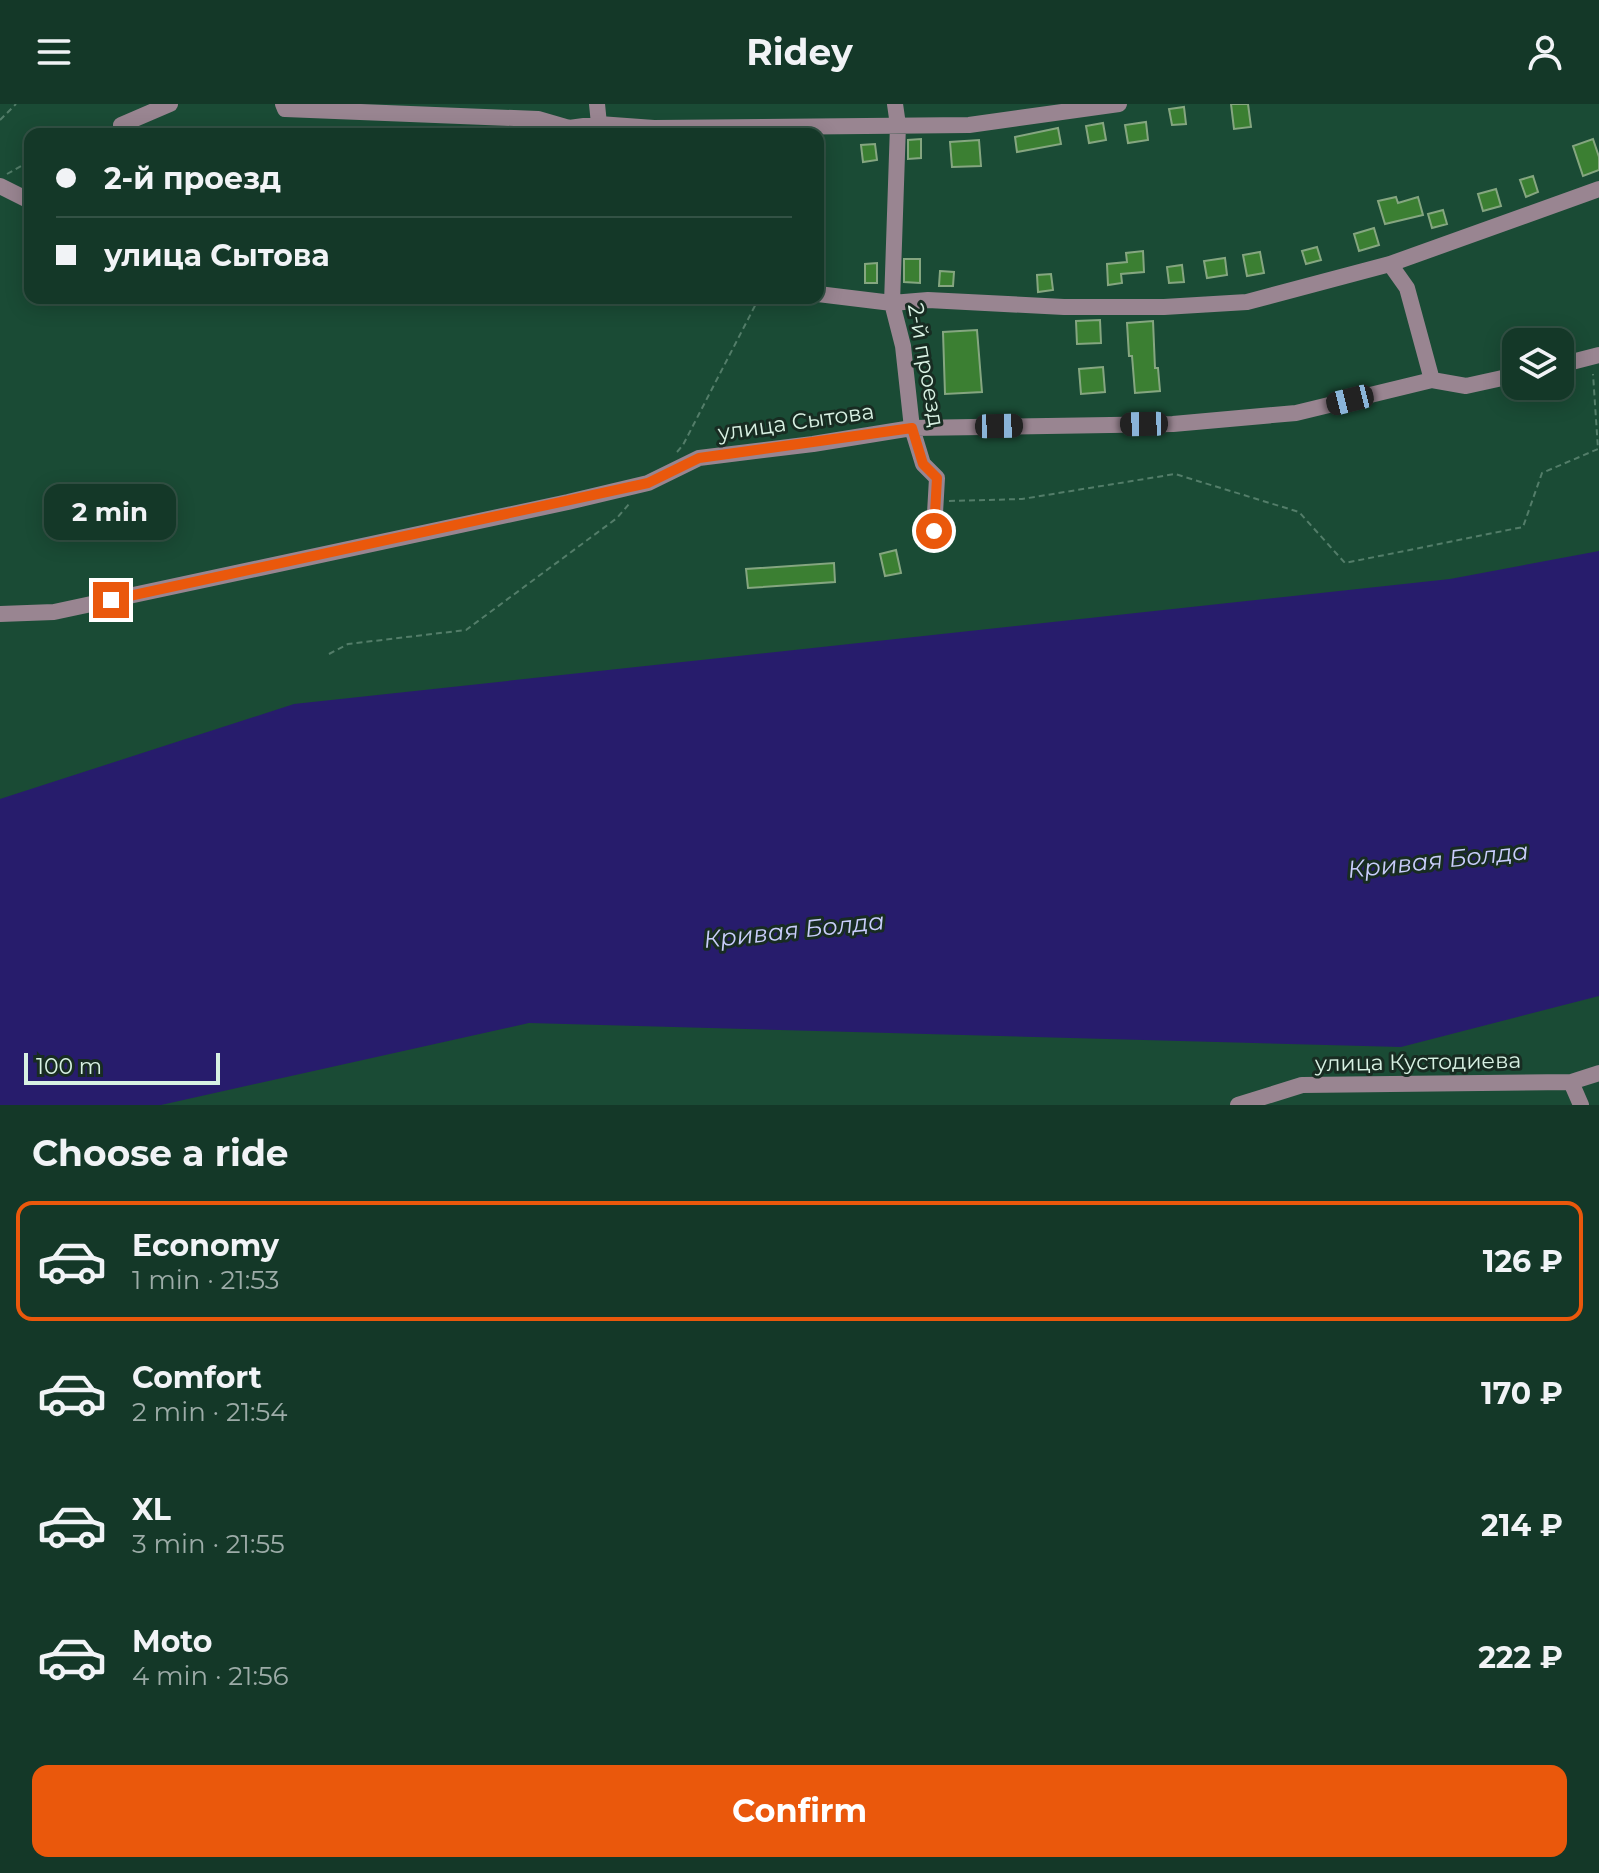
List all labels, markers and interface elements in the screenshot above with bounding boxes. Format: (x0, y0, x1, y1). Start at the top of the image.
icon: menu (32, 30, 76, 74)
text: Ridey (746, 30, 853, 74)
icon: person (1523, 30, 1567, 74)
text: 2-й проезд (104, 160, 281, 197)
text: улица Сытова (104, 237, 330, 274)
street label: 2-й проезд (902, 301, 950, 429)
map controls (1502, 328, 1574, 400)
button: layers (1502, 328, 1574, 400)
car (1324, 383, 1376, 417)
street label: улица Сытова (715, 398, 876, 446)
car (1120, 412, 1168, 436)
car (975, 414, 1023, 438)
callout: 2 min (45, 484, 177, 540)
text: 2 min (72, 496, 148, 528)
route start (916, 513, 952, 549)
route end (93, 582, 129, 618)
water label: Кривая Болда (1346, 836, 1530, 884)
water label: Кривая Болда (702, 906, 886, 954)
street label: улица Кустодиева (1314, 1047, 1521, 1077)
scale bar (24, 1049, 220, 1085)
text: 100 m (36, 1053, 102, 1080)
text: Choose a ride (32, 1131, 289, 1175)
icon: car (36, 1225, 108, 1297)
text: Economy (132, 1227, 279, 1264)
text: 126 ₽ (1483, 1243, 1563, 1280)
text: 1 min · 21:53 (132, 1264, 279, 1296)
icon: car (36, 1357, 108, 1429)
text: Comfort (132, 1359, 262, 1396)
text: 170 ₽ (1481, 1375, 1563, 1412)
text: 2 min · 21:54 (132, 1396, 287, 1428)
icon: car (36, 1489, 108, 1561)
text: XL (132, 1491, 171, 1528)
text: 214 ₽ (1481, 1507, 1563, 1544)
text: 3 min · 21:55 (132, 1528, 285, 1560)
icon: car (36, 1621, 108, 1693)
text: Moto (132, 1623, 213, 1660)
text: 222 ₽ (1478, 1639, 1563, 1676)
text: 4 min · 21:56 (132, 1660, 289, 1692)
button: Confirm (32, 1765, 1567, 1857)

